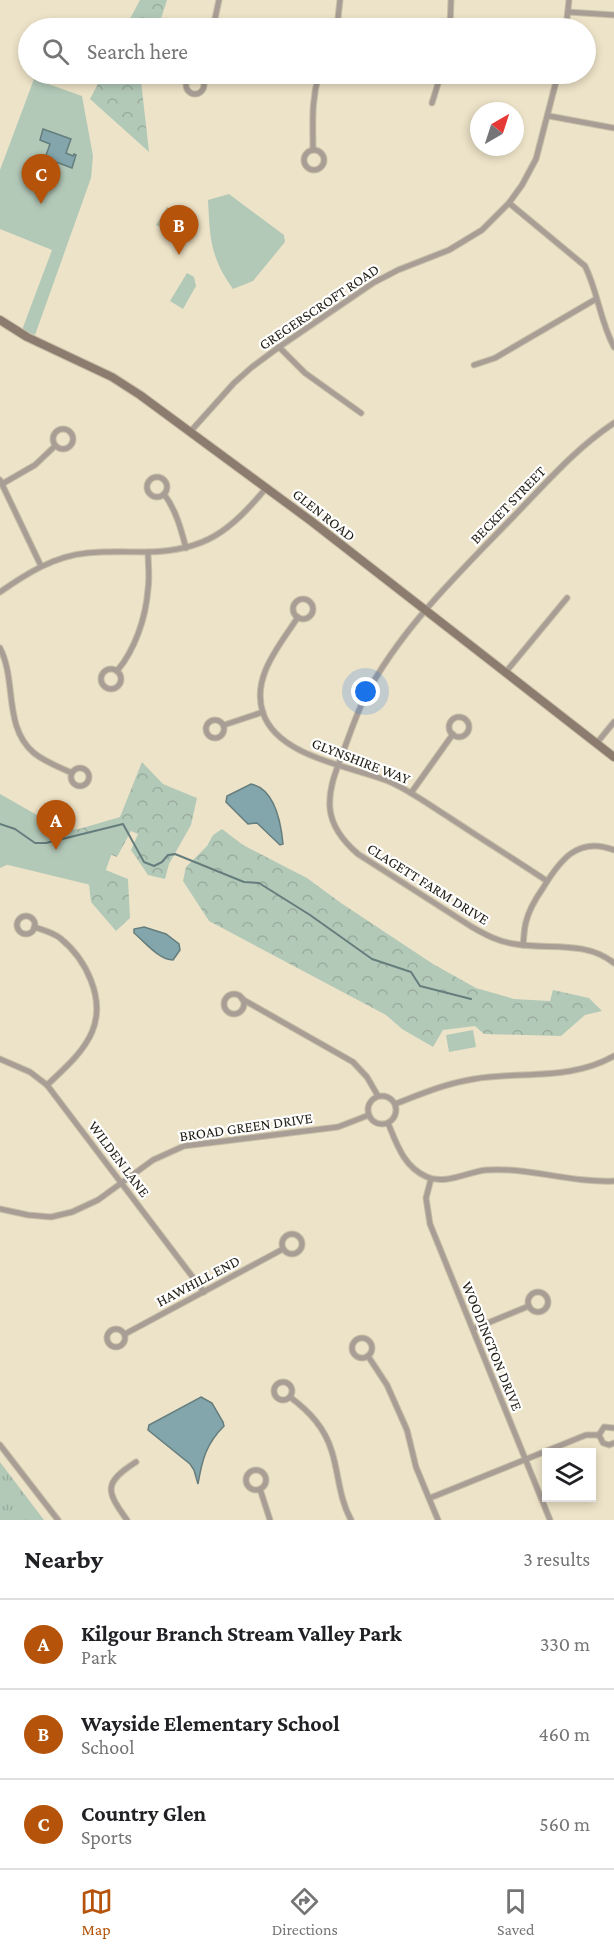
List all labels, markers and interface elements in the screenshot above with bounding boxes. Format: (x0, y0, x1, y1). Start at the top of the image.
search box (18, 18, 596, 84)
icon: search (39, 35, 72, 68)
text: Search here (87, 39, 188, 64)
north arrow (470, 102, 524, 156)
pin: C (22, 154, 60, 204)
pin: B (160, 206, 198, 255)
street label: GREGERSCROFT ROAD (256, 261, 382, 353)
street label: BECKET STREET (467, 463, 549, 547)
street label: GLEN ROAD (290, 486, 358, 544)
your location (351, 677, 380, 706)
street label: GLYNSHIRE WAY (310, 735, 412, 787)
pin: A (36, 800, 76, 850)
street label: CLAGETT FARM DRIVE (364, 840, 492, 928)
street label: BROAD GREEN DRIVE (179, 1110, 313, 1144)
street label: WILDEN LANE (85, 1118, 153, 1200)
street label: HAWHILL END (154, 1252, 242, 1310)
street label: WOODINGTON DRIVE (459, 1279, 525, 1413)
map controls (542, 1448, 596, 1502)
button: layers (542, 1448, 596, 1502)
text: Nearby (24, 1545, 103, 1574)
text: 3 results (523, 1548, 590, 1570)
text: Kilgour Branch Stream Valley Park (81, 1621, 402, 1646)
text: A (38, 1633, 49, 1655)
text: 330 m (540, 1633, 590, 1655)
text: Park (81, 1646, 117, 1668)
text: Wayside Elementary School (81, 1711, 340, 1736)
text: B (38, 1723, 49, 1745)
text: 460 m (538, 1723, 590, 1745)
text: School (81, 1736, 134, 1758)
text: Country Glen (81, 1801, 206, 1826)
text: C (37, 1813, 50, 1835)
text: 560 m (539, 1813, 590, 1835)
text: Sports (81, 1826, 132, 1848)
tab: Map (80, 1885, 113, 1938)
tab: Directions (272, 1885, 338, 1938)
tab: Saved (497, 1885, 534, 1938)

